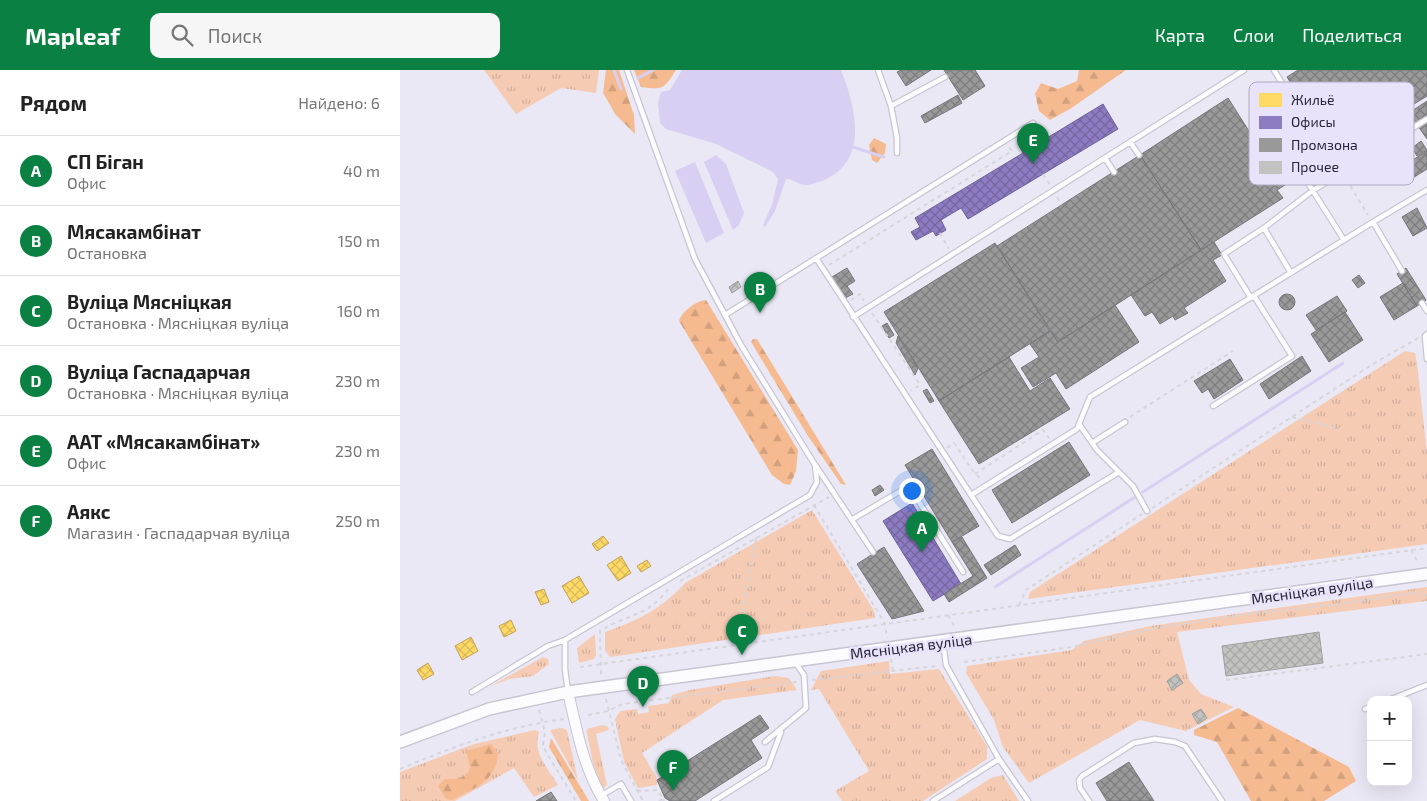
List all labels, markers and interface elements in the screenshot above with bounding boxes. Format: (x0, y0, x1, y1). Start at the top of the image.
search box (150, 13, 500, 58)
text: Mapleaf (25, 21, 120, 50)
icon: search (168, 21, 196, 49)
text: Поиск (208, 24, 262, 47)
text: Карта (1155, 24, 1205, 46)
text: Слои (1233, 24, 1274, 46)
text: Поделиться (1302, 24, 1402, 46)
legend (1249, 82, 1414, 185)
text: Рядом (20, 90, 87, 115)
text: Жильё (1291, 91, 1335, 108)
text: Найдено: 6 (298, 93, 380, 112)
text: Офисы (1291, 113, 1336, 130)
pin: E (1017, 123, 1049, 164)
text: Промзона (1291, 136, 1358, 153)
text: СП Біган (67, 150, 144, 173)
text: Прочее (1291, 158, 1339, 175)
text: A (31, 161, 41, 180)
text: 40 m (343, 161, 380, 180)
text: Офис (67, 173, 106, 192)
text: Мясакамбінат (67, 220, 201, 243)
text: B (31, 231, 41, 250)
text: 150 m (338, 231, 380, 250)
text: Остановка (67, 243, 147, 262)
pin: B (744, 272, 776, 313)
text: Вуліца Мясніцкая (67, 290, 232, 313)
text: C (31, 301, 41, 320)
text: 160 m (337, 301, 380, 320)
text: Остановка · Мясніцкая вуліца (67, 313, 289, 332)
text: Вуліца Гаспадарчая (67, 360, 250, 383)
text: D (31, 371, 41, 390)
text: 230 m (335, 371, 380, 390)
text: Остановка · Мясніцкая вуліца (67, 383, 289, 402)
text: ААТ «Мясакамбінат» (67, 430, 260, 453)
text: E (31, 441, 41, 460)
text: 230 m (335, 441, 380, 460)
text: Офис (67, 453, 106, 472)
your location (899, 478, 925, 504)
text: Аякс (67, 500, 110, 523)
text: F (32, 511, 40, 530)
text: 250 m (335, 511, 380, 530)
pin: A (906, 511, 938, 552)
text: Магазин · Гаспадарчая вуліца (67, 523, 290, 542)
street label: Мясніцкая вуліца (1250, 573, 1374, 608)
pin: C (726, 614, 758, 655)
street label: Мясніцкая вуліца (849, 630, 973, 663)
pin: D (627, 666, 659, 707)
map controls (1367, 696, 1412, 786)
button: + (1367, 696, 1412, 741)
button: − (1367, 741, 1412, 786)
pin: F (657, 750, 689, 791)

